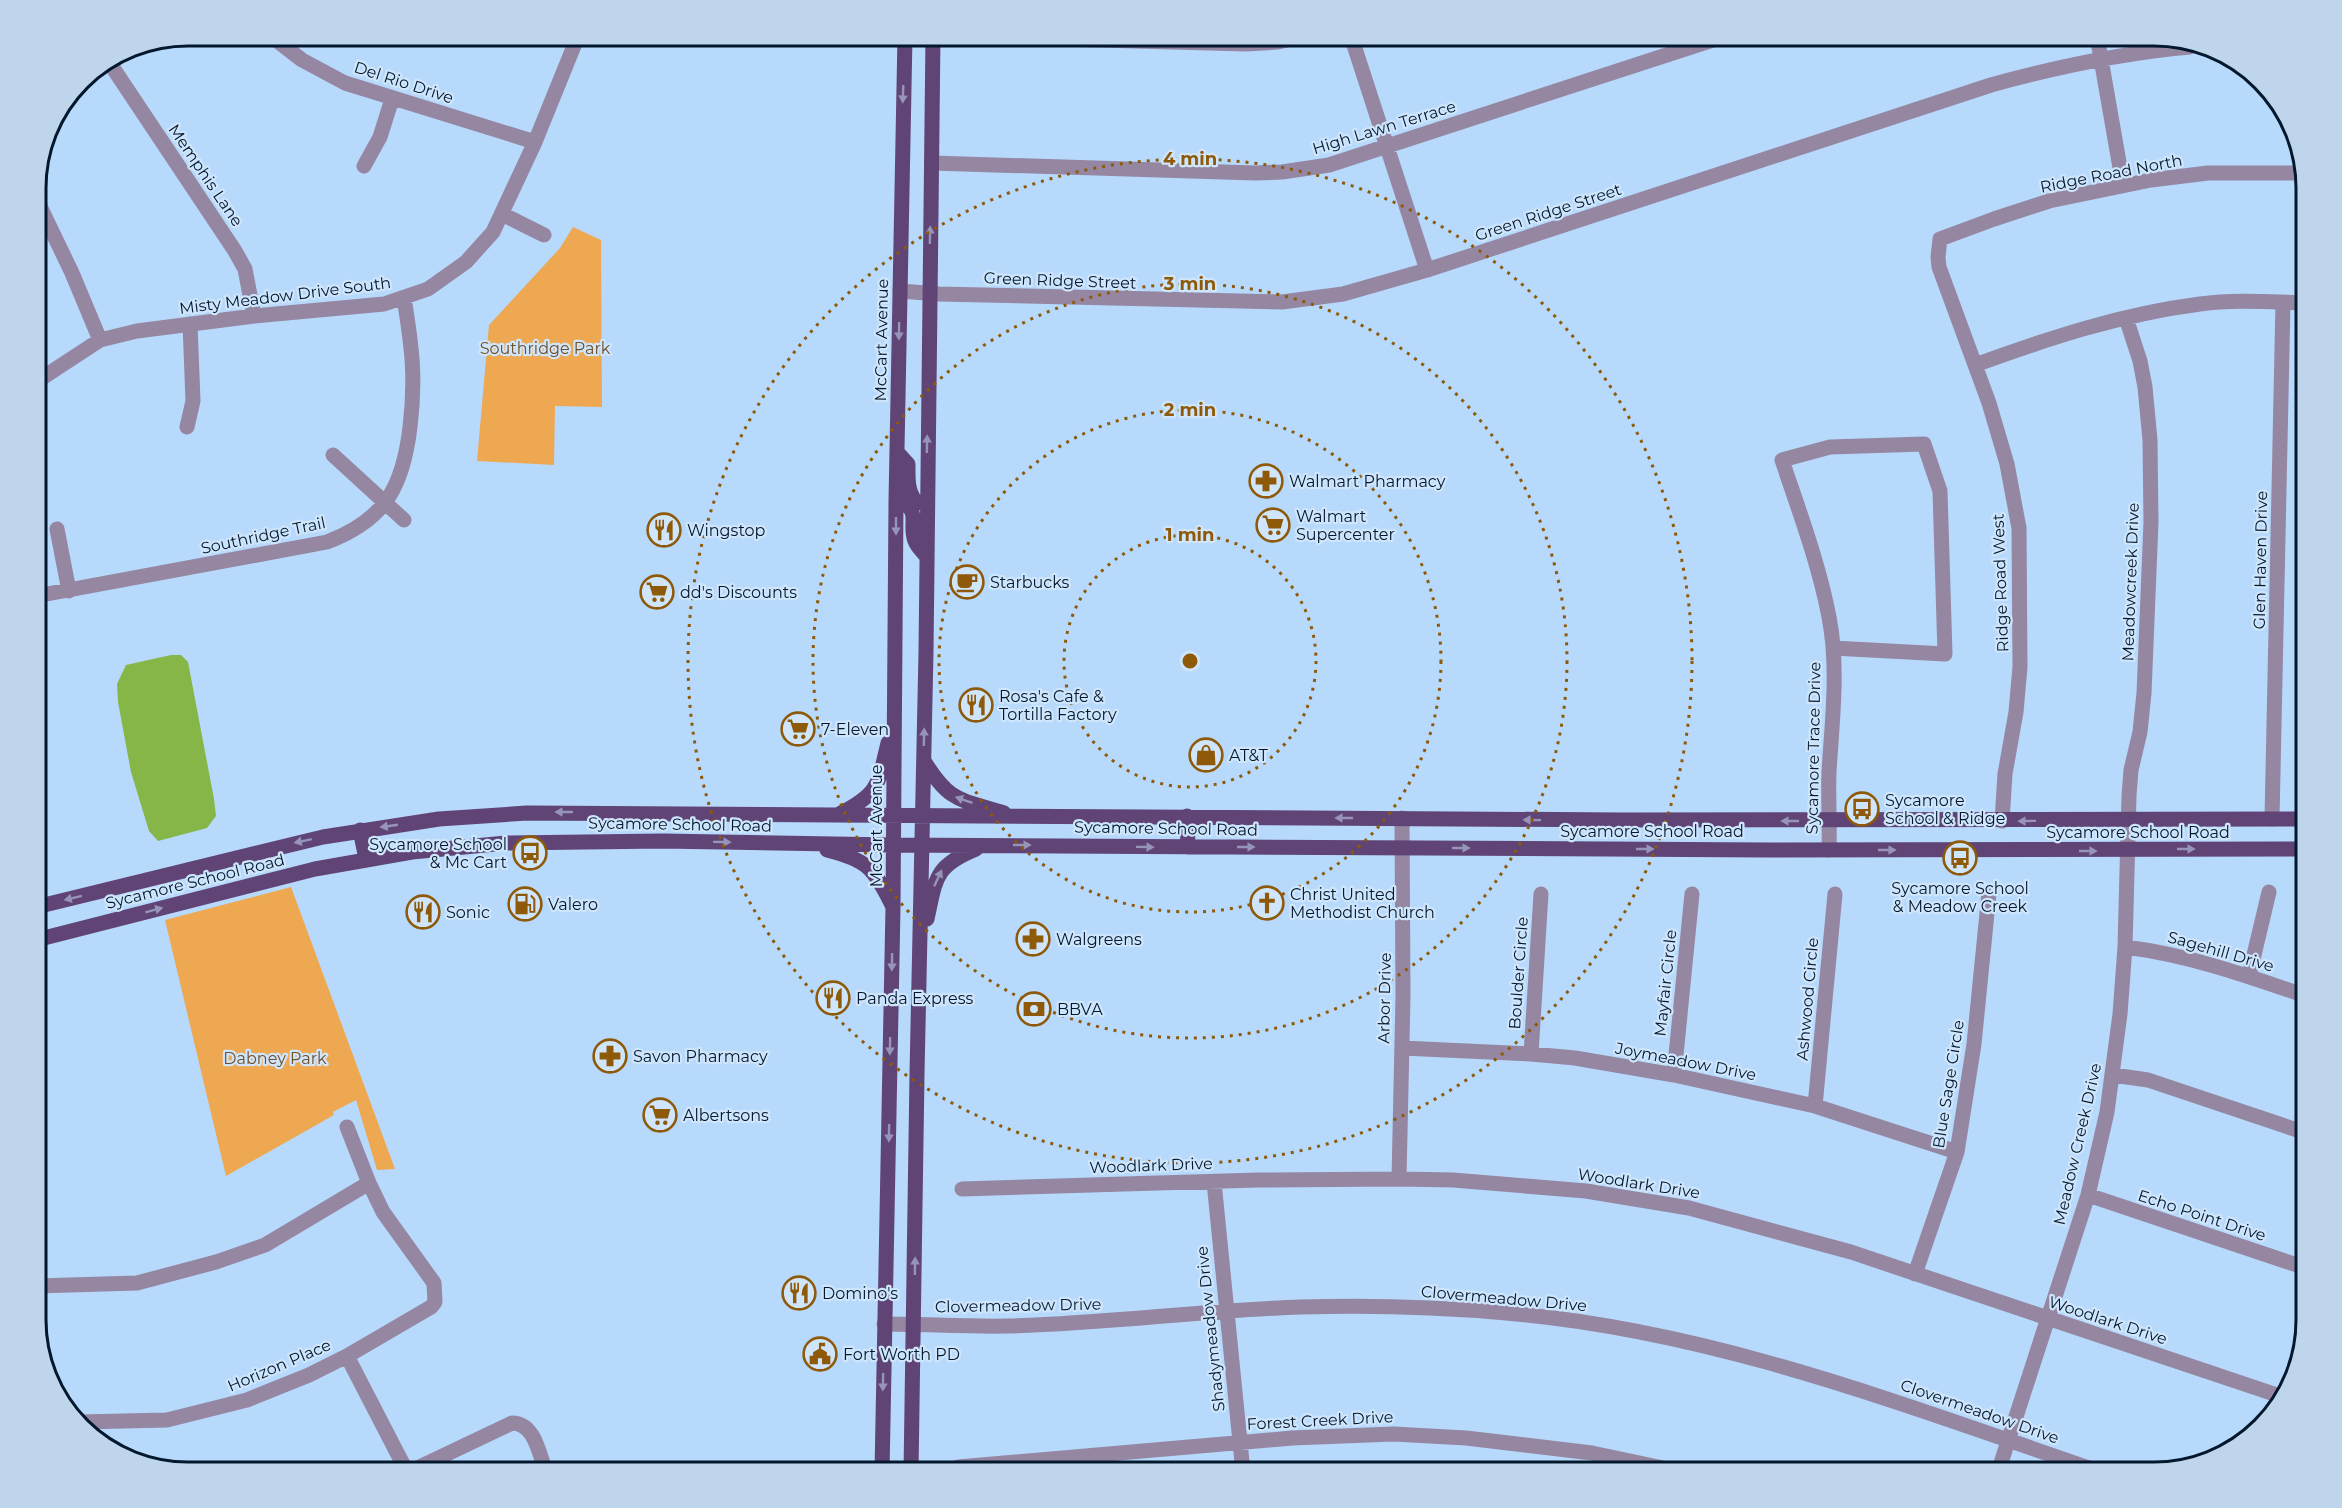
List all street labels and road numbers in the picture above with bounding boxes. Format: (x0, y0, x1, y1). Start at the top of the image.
street label: Del Rio Drive (352, 57, 456, 107)
street label: High Lawn Terrace (1310, 97, 1458, 158)
street label: Memphis Lane (164, 121, 247, 230)
street label: Ridge Road North (2038, 150, 2184, 197)
street label: Green Ridge Street (1473, 180, 1624, 245)
street label: Green Ridge Street (983, 268, 1137, 293)
street label: Misty Meadow Drive South (178, 273, 392, 318)
street label: McCart Avenue (871, 279, 892, 402)
street label: Glen Haven Drive (2250, 491, 2271, 629)
street label: Meadowcreek Drive (2118, 502, 2143, 662)
street label: Southridge Trail (199, 513, 327, 558)
street label: Ridge Road West (1989, 513, 2012, 652)
street label: Sycamore Trace Drive (1802, 662, 1825, 834)
street label: McCart Avenue (867, 765, 886, 887)
street label: Sycamore School Road (588, 813, 772, 836)
street label: Sycamore School Road (1074, 817, 1258, 840)
street label: Sycamore School Road (1560, 822, 1744, 841)
street label: Sycamore School Road (2046, 823, 2230, 842)
street label: Sycamore School Road (104, 850, 287, 913)
street label: Boulder Circle (1505, 916, 1532, 1030)
street label: Sagehill Drive (2166, 927, 2276, 976)
street label: Mayfair Circle (1650, 929, 1681, 1037)
street label: Ashwood Circle (1793, 937, 1822, 1061)
street label: Arbor Drive (1374, 952, 1395, 1044)
street label: Blue Sage Circle (1929, 1018, 1968, 1150)
street label: Joymeadow Drive (1613, 1038, 1758, 1084)
street label: Meadow Creek Drive (2050, 1061, 2105, 1227)
street label: Woodlark Drive (1089, 1154, 1213, 1177)
street label: Woodlark Drive (1576, 1164, 1701, 1203)
street label: Echo Point Drive (2135, 1186, 2268, 1245)
street label: Shadymeadow Drive (1192, 1245, 1229, 1413)
street label: Clovermeadow Drive (1420, 1282, 1588, 1315)
street label: Woodlark Drive (2046, 1292, 2170, 1349)
street label: Clovermeadow Drive (935, 1295, 1101, 1316)
street label: Horizon Place (225, 1335, 334, 1396)
street label: Clovermeadow Drive (1898, 1375, 2062, 1448)
street label: Forest Creek Drive (1246, 1407, 1394, 1434)

